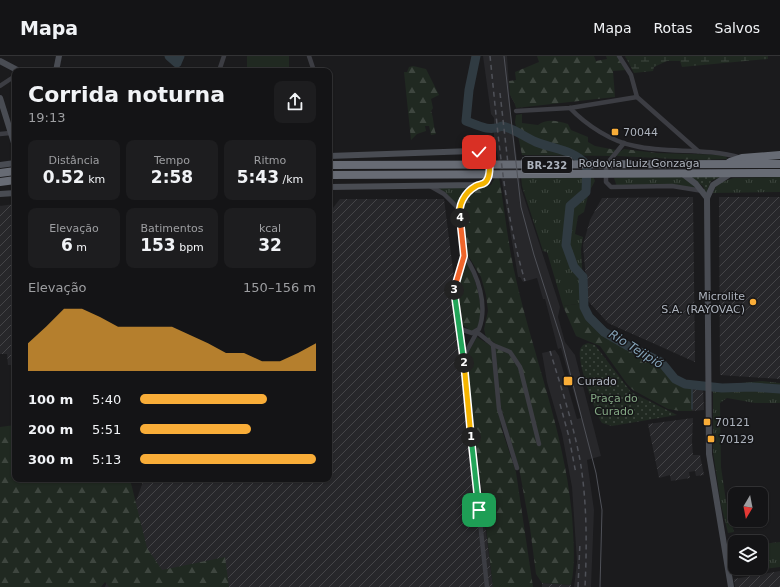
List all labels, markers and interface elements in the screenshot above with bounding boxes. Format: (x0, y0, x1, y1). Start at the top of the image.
text: Mapa (20, 17, 78, 39)
text: Mapa (593, 20, 631, 36)
text: Rotas (653, 20, 693, 36)
text: Salvos (715, 20, 760, 36)
button: share (274, 81, 316, 123)
text: Corrida noturna (28, 82, 225, 107)
text: 19:13 (28, 110, 65, 125)
place label: 70044 (623, 126, 658, 139)
marker: 70044 (610, 127, 620, 137)
pin (462, 135, 496, 169)
icon: check (468, 141, 490, 163)
text: Distância (48, 154, 100, 167)
text: Tempo (154, 154, 190, 167)
text: Ritmo (254, 154, 286, 167)
road number: BR-232 (522, 157, 572, 173)
street label: Rodovia Luiz Gonzaga (578, 157, 700, 170)
text: 0.52 (43, 167, 85, 187)
text: 2:58 (151, 167, 193, 187)
text: 5:43 (237, 167, 279, 187)
text: km (85, 173, 105, 186)
text: /km (279, 173, 303, 186)
pin: 4 (450, 208, 470, 228)
text: 4 (456, 211, 464, 224)
text: Elevação (49, 222, 99, 235)
text: Batimentos (141, 222, 203, 235)
text: kcal (259, 222, 281, 235)
text: 6 (61, 235, 73, 255)
text: 153 (140, 235, 176, 255)
text: 32 (258, 235, 282, 255)
text: m (73, 241, 87, 254)
text: bpm (176, 241, 204, 254)
text: Elevação (28, 280, 87, 295)
text: 150–156 m (243, 280, 316, 295)
pin: 3 (444, 280, 464, 300)
text: 3 (450, 283, 458, 296)
place label: Microlite S.A. (RAYOVAC) (661, 290, 745, 316)
marker: Microlite S.A. (RAYOVAC) (748, 297, 758, 307)
water label: Rio Tejipió (606, 327, 666, 371)
pin: 2 (454, 353, 474, 373)
text: 2 (460, 356, 468, 369)
marker: Curado (562, 375, 574, 387)
place label: Curado (577, 375, 617, 388)
text: 100 m (28, 392, 73, 407)
text: 5:40 (92, 392, 121, 407)
park label: Praça do Curado (590, 392, 638, 418)
place label: 70121 (715, 416, 750, 429)
marker: 70121 (702, 417, 712, 427)
text: 200 m (28, 422, 73, 437)
text: 5:51 (92, 422, 121, 437)
pin: 1 (461, 427, 481, 447)
text: 1 (467, 430, 475, 443)
place label: 70129 (719, 433, 754, 446)
marker: 70129 (706, 434, 716, 444)
text: 300 m (28, 452, 73, 467)
text: 5:13 (92, 452, 121, 467)
north arrow (728, 487, 768, 527)
map controls (728, 487, 768, 575)
pin (462, 493, 496, 527)
icon: arrive (468, 499, 490, 521)
button: layers (728, 535, 768, 575)

